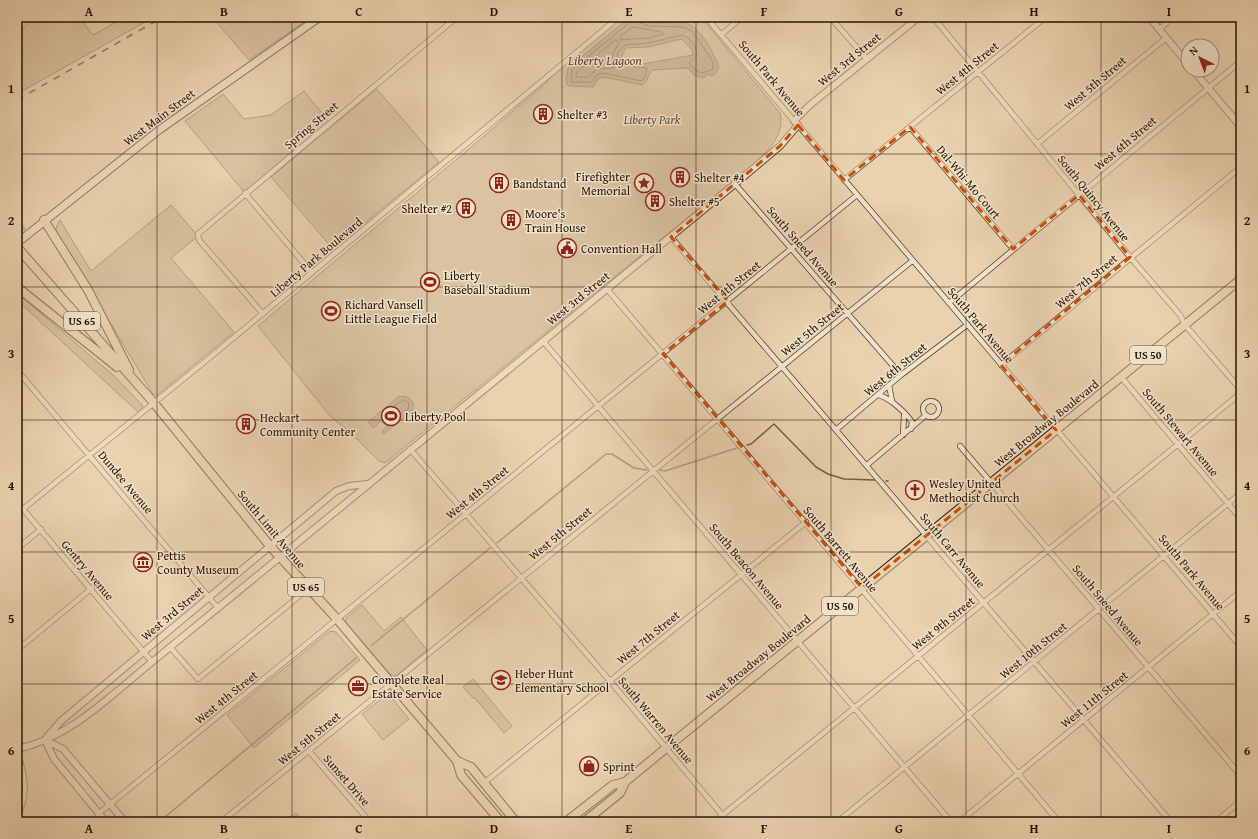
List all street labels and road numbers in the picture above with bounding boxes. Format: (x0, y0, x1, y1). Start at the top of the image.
street label: West 3rd Street (814, 28, 885, 90)
street label: South Park Avenue (735, 36, 809, 120)
street label: West 4th Street (932, 37, 1003, 99)
street label: West 5th Street (1060, 51, 1130, 114)
street label: West Main Street (120, 84, 199, 150)
street label: Spring Street (280, 97, 342, 153)
street label: West 6th Street (1090, 111, 1160, 174)
street label: Dal-Whi-Mo Court (933, 141, 1006, 223)
street label: South Quincy Avenue (1054, 151, 1134, 245)
street label: South Sneed Avenue (763, 202, 843, 290)
street label: Liberty Park Boulevard (266, 213, 366, 301)
street label: West 7th Street (1051, 249, 1121, 312)
street label: West 4th Street (694, 256, 765, 318)
street label: West 3rd Street (543, 267, 614, 329)
street label: South Park Avenue (944, 283, 1018, 367)
street label: West 5th Street (777, 298, 848, 360)
road number: US 65 (64, 312, 100, 330)
street label: West 6th Street (860, 338, 931, 400)
road number: US 50 (1130, 346, 1166, 364)
street label: West Broadway Boulevard (990, 375, 1103, 471)
street label: South Stewart Avenue (1139, 384, 1223, 480)
street label: Dundee Avenue (95, 447, 158, 518)
street label: West 4th Street (442, 461, 513, 523)
street label: South Limit Avenue (234, 486, 310, 572)
street label: West 5th Street (525, 502, 596, 564)
street label: South Barrett Avenue (800, 502, 882, 596)
street label: South Carr Avenue (916, 509, 990, 592)
street label: South Beacon Avenue (706, 519, 788, 613)
street label: South Park Avenue (1155, 530, 1229, 614)
street label: Gentry Avenue (58, 536, 119, 604)
street label: South Sneed Avenue (1069, 561, 1147, 650)
road number: US 65 (288, 578, 324, 596)
street label: West 3rd Street (137, 581, 208, 644)
street label: West 9th Street (908, 592, 979, 654)
road number: US 50 (822, 597, 858, 615)
street label: West 7th Street (613, 606, 684, 668)
street label: West Broadway Boulevard (702, 610, 815, 706)
street label: West 10th Street (996, 617, 1071, 683)
street label: West 4th Street (191, 666, 262, 728)
street label: West 11th Street (1057, 666, 1132, 732)
street label: South Warren Avenue (614, 673, 698, 768)
street label: West 5th Street (274, 707, 345, 769)
street label: Sunset Drive (320, 751, 374, 810)

